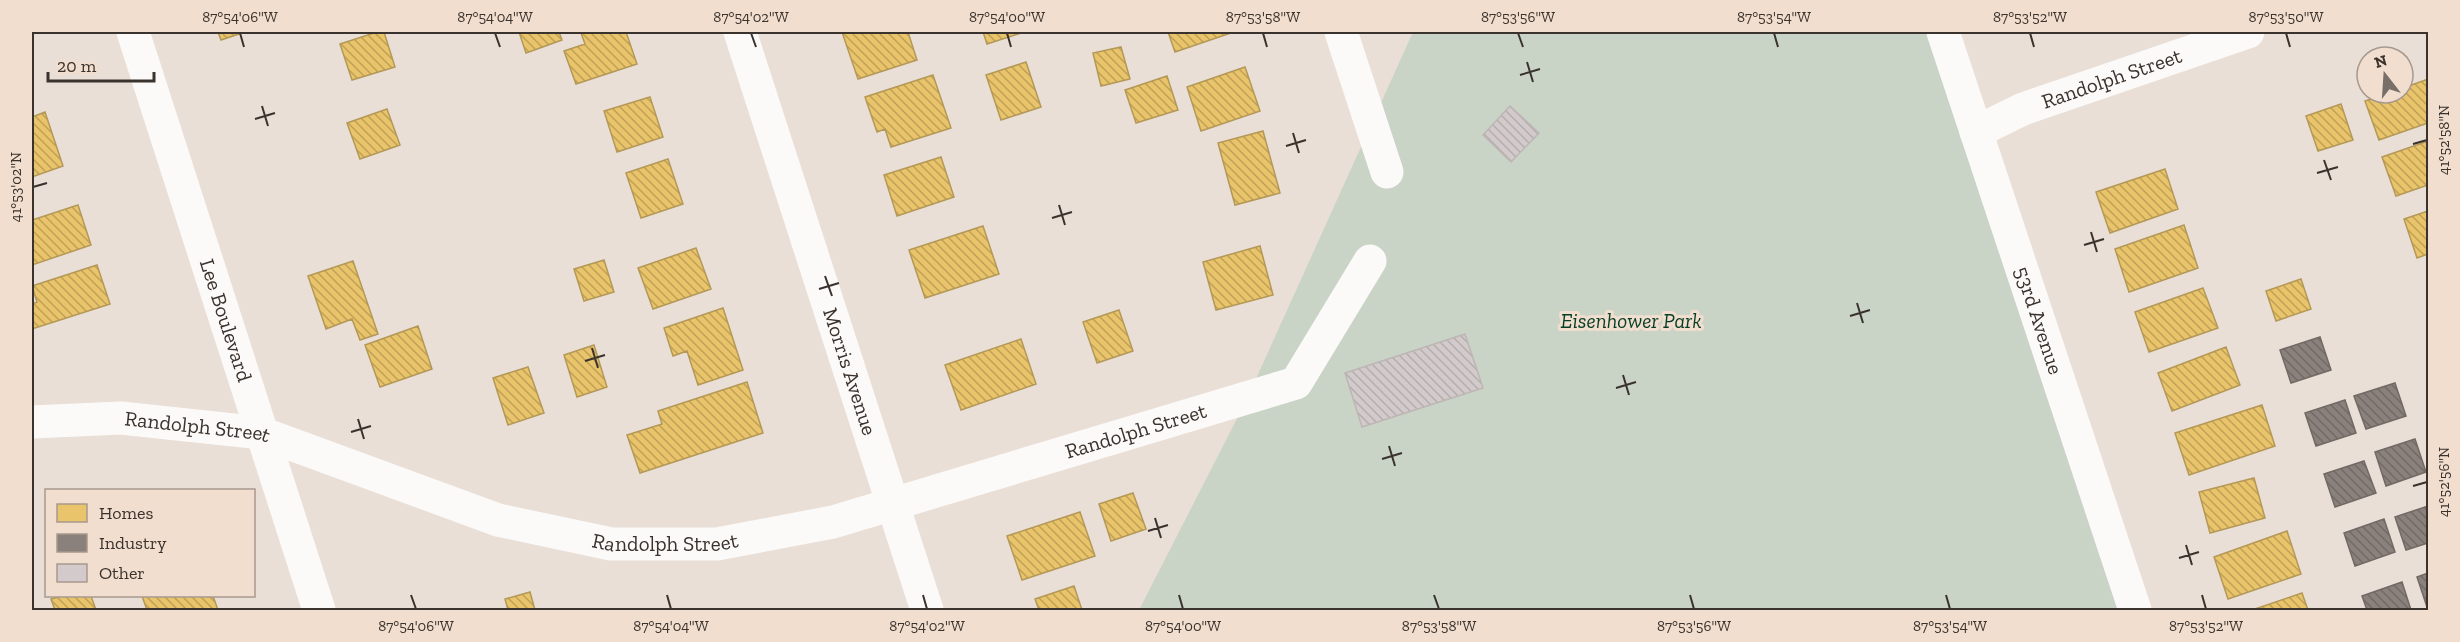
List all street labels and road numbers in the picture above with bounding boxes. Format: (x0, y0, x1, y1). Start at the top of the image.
street label: Randolph Street (2038, 43, 2185, 114)
street label: Lee Boulevard (195, 256, 258, 385)
street label: 53rd Avenue (2010, 263, 2069, 378)
street label: Morris Avenue (818, 305, 883, 438)
street label: Randolph Street (1062, 398, 1209, 464)
street label: Randolph Street (123, 405, 274, 448)
street label: Randolph Street (590, 527, 740, 557)

